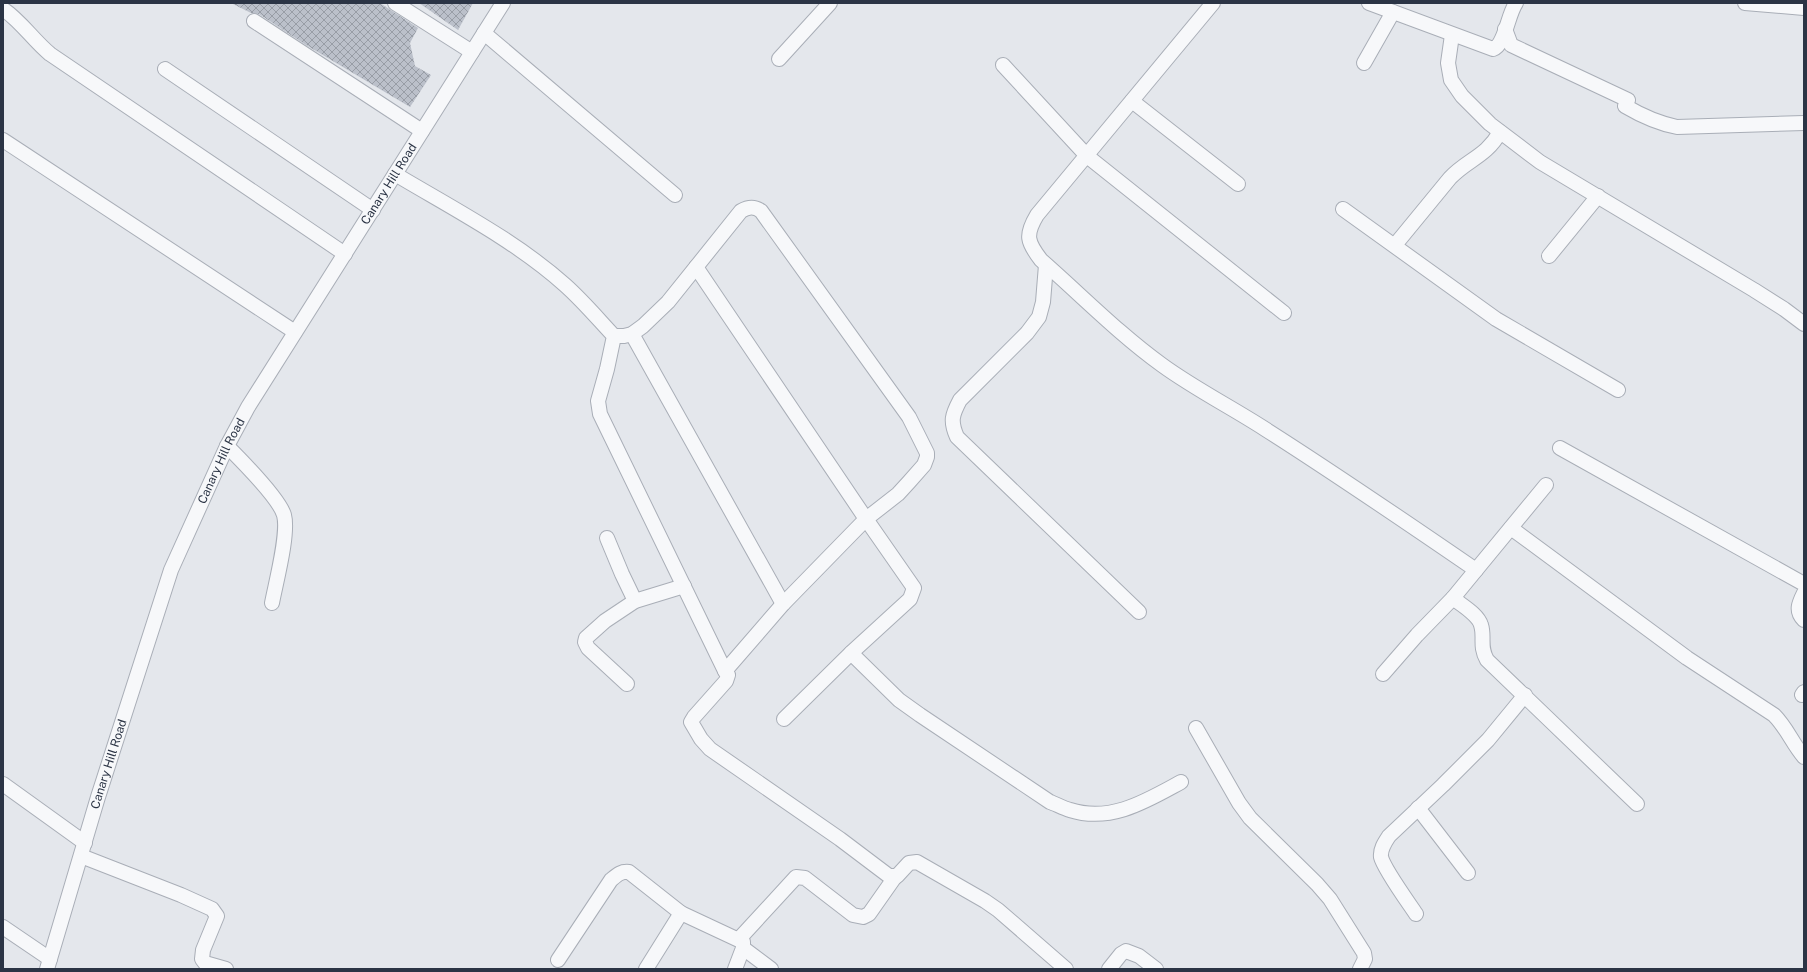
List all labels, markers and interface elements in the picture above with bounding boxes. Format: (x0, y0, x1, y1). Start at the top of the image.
street label: Canary Hill Road (358, 141, 420, 227)
street label: Canary Hill Road (195, 416, 248, 506)
street label: Canary Hill Road (88, 718, 130, 811)

